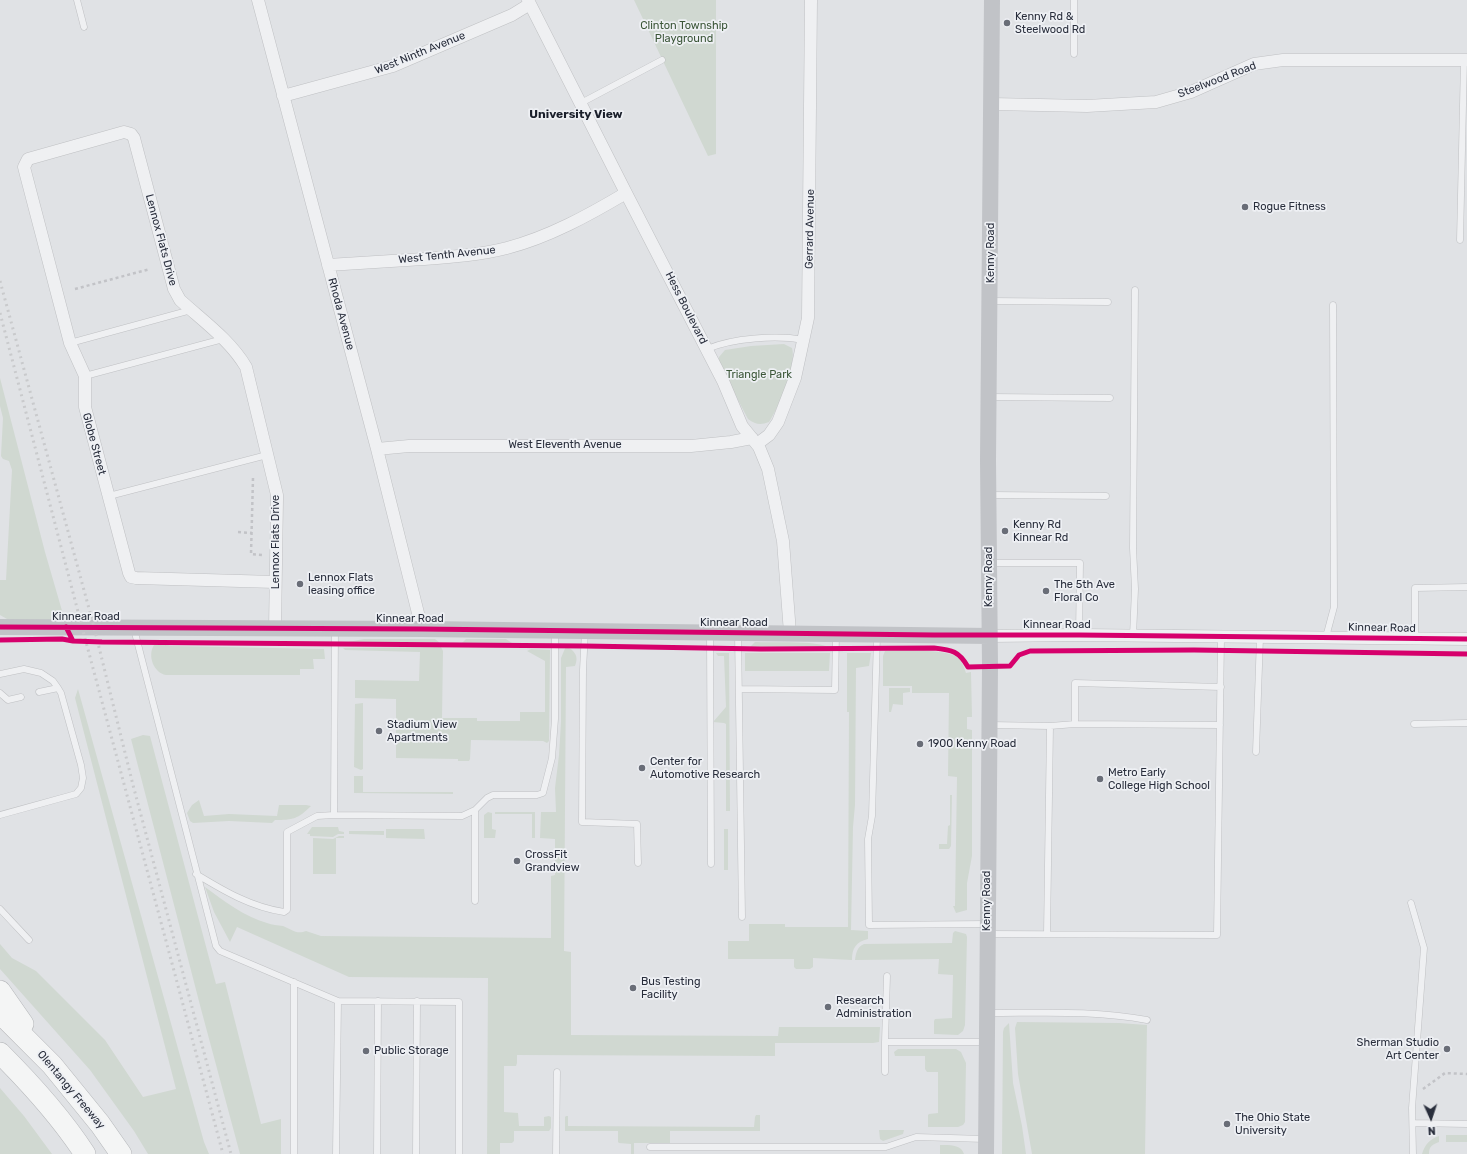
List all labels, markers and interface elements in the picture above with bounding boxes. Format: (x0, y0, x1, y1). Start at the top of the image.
place label: Kenny Rd & Steelwood Rd (1015, 10, 1085, 36)
marker: Kenny Rd & Steelwood Rd (1002, 18, 1012, 28)
park label: Clinton Township Playground (640, 19, 728, 45)
street label: West Ninth Avenue (373, 29, 467, 77)
street label: Steelwood Road (1176, 59, 1258, 101)
district label: University View (529, 108, 623, 122)
street label: Gerrard Avenue (803, 189, 817, 269)
street label: Lennox Flats Drive (142, 193, 180, 287)
place label: Rogue Fitness (1253, 200, 1326, 214)
marker: Rogue Fitness (1240, 202, 1250, 212)
street label: Kenny Road (984, 223, 998, 283)
street label: West Tenth Avenue (398, 243, 496, 267)
street label: Hess Boulevard (662, 270, 710, 346)
street label: Rhoda Avenue (325, 277, 357, 351)
park label: Triangle Park (726, 368, 792, 382)
street label: Globe Street (79, 412, 109, 476)
street label: West Eleventh Avenue (508, 438, 622, 452)
street label: Lennox Flats Drive (269, 495, 283, 589)
place label: Kenny Rd Kinnear Rd (1013, 518, 1068, 544)
marker: Kenny Rd Kinnear Rd (1000, 526, 1010, 536)
street label: Kenny Road (982, 547, 996, 607)
place label: Lennox Flats leasing office (308, 571, 375, 597)
place label: The 5th Ave Floral Co (1054, 578, 1115, 604)
marker: Lennox Flats leasing office (295, 579, 305, 589)
marker: The 5th Ave Floral Co (1041, 586, 1051, 596)
street label: Kinnear Road (52, 610, 120, 624)
street label: Kinnear Road (376, 612, 444, 626)
street label: Kinnear Road (700, 616, 768, 630)
street label: Kinnear Road (1023, 618, 1091, 632)
street label: Kinnear Road (1348, 621, 1416, 635)
place label: Stadium View Apartments (387, 718, 457, 744)
marker: Stadium View Apartments (374, 726, 384, 736)
place label: 1900 Kenny Road (928, 737, 1016, 751)
marker: 1900 Kenny Road (915, 739, 925, 749)
place label: Center for Automotive Research (650, 755, 760, 781)
marker: Center for Automotive Research (637, 763, 647, 773)
place label: Metro Early College High School (1108, 766, 1210, 792)
marker: Metro Early College High School (1095, 774, 1105, 784)
place label: CrossFit Grandview (525, 848, 579, 874)
marker: CrossFit Grandview (512, 856, 522, 866)
street label: Kenny Road (980, 871, 994, 931)
place label: Bus Testing Facility (641, 975, 701, 1001)
marker: Bus Testing Facility (628, 983, 638, 993)
place label: Research Administration (836, 994, 912, 1020)
marker: Research Administration (823, 1002, 833, 1012)
place label: Sherman Studio Art Center (1357, 1036, 1439, 1062)
place label: Public Storage (374, 1044, 449, 1058)
marker: Sherman Studio Art Center (1442, 1044, 1452, 1054)
marker: Public Storage (361, 1046, 371, 1056)
street label: Olentangy Freeway (34, 1048, 108, 1132)
north arrow (1411, 1098, 1451, 1138)
place label: The Ohio State University (1235, 1111, 1310, 1137)
marker: The Ohio State University (1222, 1119, 1232, 1129)
text: N (1427, 1124, 1436, 1137)

